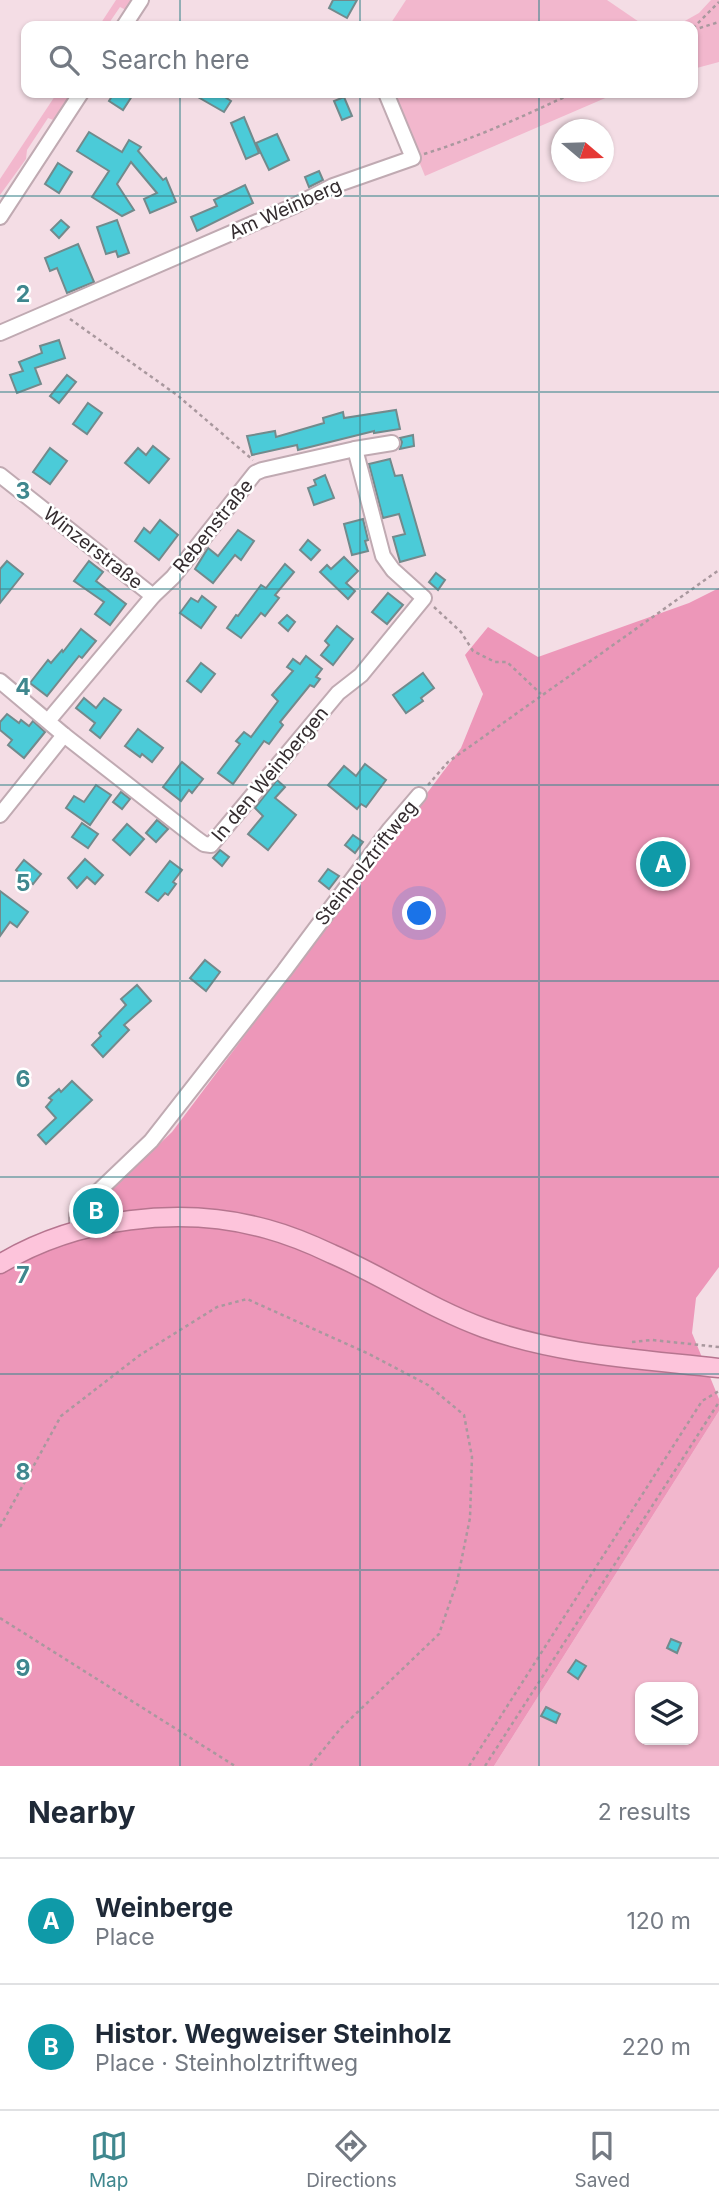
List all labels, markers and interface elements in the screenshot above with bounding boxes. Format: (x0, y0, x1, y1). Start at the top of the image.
search box (21, 21, 698, 98)
icon: search (45, 41, 83, 79)
text: Search here (101, 44, 250, 75)
north arrow (551, 119, 614, 182)
street label: Am Weinberg (225, 174, 345, 244)
text: 2 (16, 280, 30, 308)
street label: Rebenstraße (168, 475, 258, 577)
text: 3 (16, 477, 30, 505)
street label: Winzerstraße (39, 502, 147, 594)
text: 4 (15, 673, 31, 701)
street label: In den Weinbergen (207, 702, 333, 846)
street label: Steinholztriftweg (310, 796, 422, 930)
pin: A (640, 838, 686, 890)
text: 5 (16, 869, 30, 897)
your location (402, 896, 436, 930)
text: 6 (16, 1065, 30, 1093)
pin: B (73, 1185, 119, 1237)
text: 7 (16, 1261, 30, 1289)
text: 8 (16, 1458, 30, 1486)
text: 9 (16, 1654, 30, 1682)
map controls (635, 1682, 698, 1745)
button: layers (635, 1682, 698, 1745)
text: Nearby (28, 1794, 136, 1830)
text: 2 results (598, 1798, 691, 1826)
text: Weinberge (95, 1892, 233, 1923)
text: A (42, 1907, 60, 1935)
text: 120 m (626, 1907, 691, 1935)
text: Place (95, 1923, 155, 1951)
text: Histor. Wegweiser Steinholz (95, 2018, 452, 2049)
text: B (43, 2033, 59, 2061)
text: 220 m (622, 2033, 691, 2061)
text: Place · Steinholztriftweg (95, 2049, 358, 2077)
tab: Map (89, 2127, 128, 2192)
tab: Directions (306, 2127, 397, 2192)
tab: Saved (574, 2127, 630, 2192)

